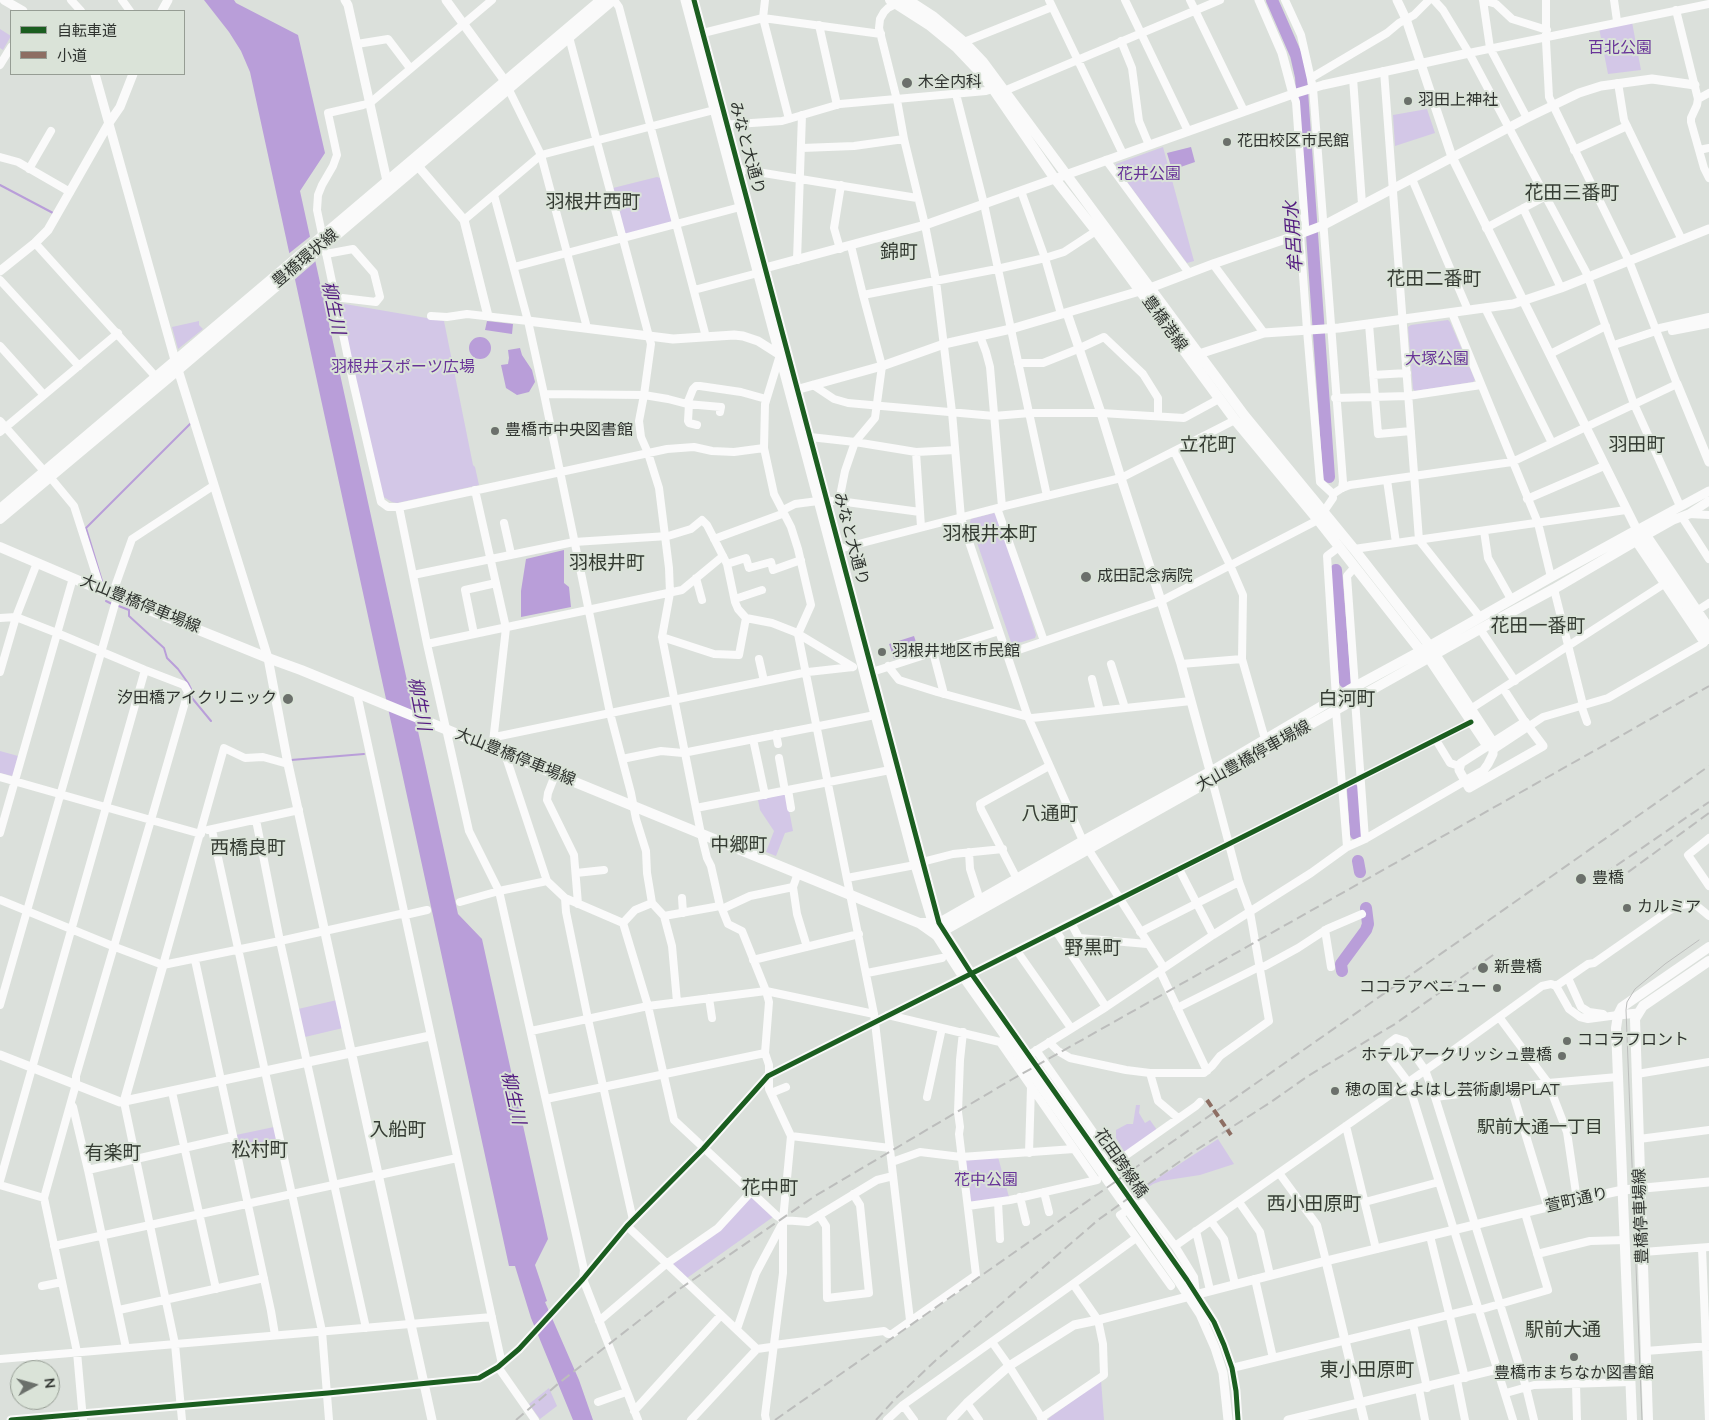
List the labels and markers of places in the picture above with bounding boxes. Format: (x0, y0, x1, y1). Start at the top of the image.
place label: 木全内科 (918, 73, 982, 93)
marker: 木全内科 (900, 76, 914, 90)
place label: 羽田上神社 (1418, 91, 1498, 111)
marker: 羽田上神社 (1402, 95, 1414, 107)
place label: 花田校区市民館 (1237, 132, 1349, 152)
marker: 花田校区市民館 (1221, 136, 1233, 148)
place label: 豊橋市中央図書館 (505, 421, 633, 441)
marker: 豊橋市中央図書館 (489, 425, 501, 437)
place label: 成田記念病院 (1097, 567, 1193, 587)
marker: 成田記念病院 (1079, 570, 1093, 584)
place label: 羽根井地区市民館 (892, 642, 1020, 662)
marker: 羽根井地区市民館 (876, 646, 888, 658)
place label: 汐田橋アイクリニック (117, 689, 277, 709)
marker: 汐田橋アイクリニック (281, 692, 295, 706)
place label: 豊橋 (1592, 869, 1624, 889)
marker: 豊橋 (1574, 872, 1588, 886)
place label: カルミア (1637, 898, 1701, 918)
marker: カルミア (1621, 902, 1633, 914)
place label: 新豊橋 (1494, 958, 1542, 978)
marker: 新豊橋 (1476, 961, 1490, 975)
place label: ココラアベニュー (1359, 978, 1487, 998)
marker: ココラアベニュー (1491, 982, 1503, 994)
place label: ココラフロント (1577, 1031, 1689, 1051)
marker: ココラフロント (1561, 1035, 1573, 1047)
place label: ホテルアークリッシュ豊橋 (1361, 1046, 1552, 1066)
marker: ホテルアークリッシュ豊橋 (1556, 1050, 1568, 1062)
place label: 穂の国とよはし芸術劇場PLAT (1345, 1081, 1560, 1101)
marker: 穂の国とよはし芸術劇場PLAT (1329, 1085, 1341, 1097)
marker: 豊橋市まちなか図書館 (1568, 1351, 1580, 1363)
place label: 豊橋市まちなか図書館 (1494, 1364, 1654, 1384)

